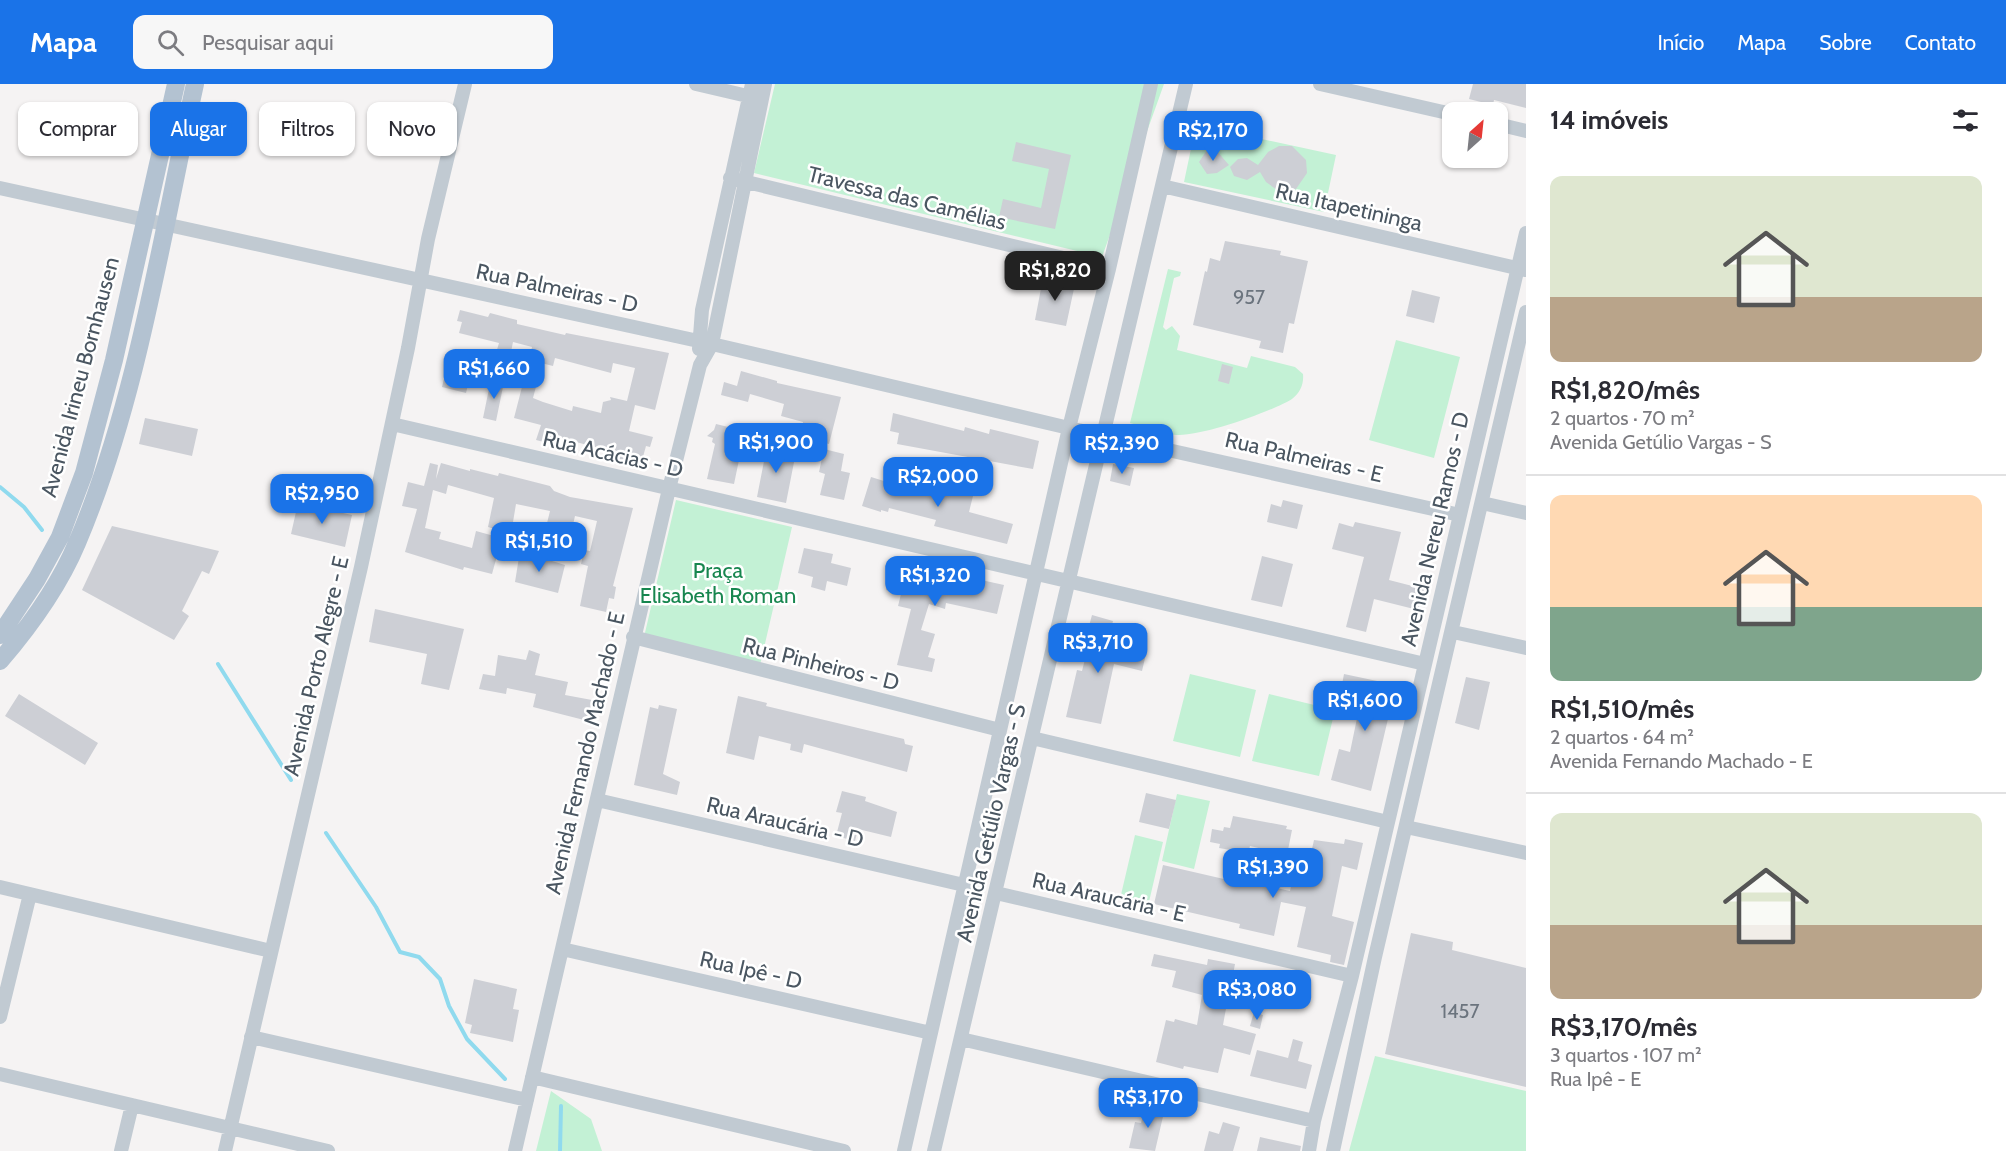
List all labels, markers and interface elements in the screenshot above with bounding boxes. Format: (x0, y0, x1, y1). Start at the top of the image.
search box (133, 15, 553, 69)
text: Mapa (30, 25, 97, 59)
icon: search (154, 26, 187, 59)
text: Pesquisar aqui (202, 29, 334, 56)
text: Início (1657, 30, 1704, 55)
text: Mapa (1737, 30, 1786, 55)
text: Sobre (1819, 30, 1872, 55)
text: Contato (1905, 30, 1976, 55)
chip: Comprar (18, 102, 138, 156)
chip: Alugar (150, 102, 247, 156)
chip: Filtros (259, 102, 355, 156)
chip: Novo (367, 102, 457, 156)
north arrow (1442, 102, 1508, 168)
map controls (1442, 102, 1508, 168)
text: 14 imóveis (1550, 104, 1668, 136)
icon: filters (1949, 104, 1982, 137)
pin: R$2,170 (1158, 111, 1268, 162)
text: R$2,170 (1178, 118, 1248, 142)
street label: Travessa das Camélias (805, 160, 1009, 236)
street label: Rua Itapetininga (1273, 177, 1425, 237)
icon: home (1712, 215, 1820, 323)
pin: R$1,820 (1000, 251, 1110, 302)
street label: Avenida Irineu Bornhausen (35, 254, 125, 500)
street label: Rua Palmeiras - D (474, 258, 640, 318)
text: R$1,820 (1019, 258, 1091, 282)
house number: 957 (1233, 285, 1265, 309)
pin: R$1,660 (439, 349, 549, 400)
text: R$1,660 (458, 356, 530, 380)
text: R$1,820/mês (1550, 374, 1700, 406)
text: 2 quartos · 70 m² (1550, 406, 1695, 430)
street label: Avenida Nereu Ramos - D (1395, 409, 1475, 649)
pin: R$1,900 (721, 423, 831, 474)
pin: R$2,390 (1067, 424, 1177, 475)
street label: Rua Acácias - D (540, 425, 686, 483)
street label: Rua Palmeiras - E (1222, 426, 1386, 488)
text: R$1,900 (738, 430, 814, 454)
text: Avenida Getúlio Vargas - S (1550, 430, 1772, 454)
text: R$2,390 (1084, 431, 1160, 455)
pin: R$2,000 (883, 457, 993, 508)
text: R$2,000 (897, 464, 979, 488)
pin: R$2,950 (267, 474, 377, 525)
text: R$2,950 (284, 481, 360, 505)
pin: R$1,510 (484, 522, 594, 573)
text: R$1,510 (505, 529, 573, 553)
icon: home (1712, 534, 1820, 642)
street label: Avenida Porto Alegre - E (278, 553, 354, 779)
pin: R$1,320 (880, 556, 990, 607)
park label: Praça Elisabeth Roman (640, 557, 796, 609)
text: R$1,320 (899, 563, 971, 587)
street label: Avenida Fernando Machado - E (539, 609, 631, 897)
pin: R$3,710 (1043, 623, 1153, 674)
text: R$3,710 (1062, 630, 1134, 654)
street label: Rua Pinheiros - D (740, 631, 902, 697)
pin: R$1,600 (1310, 681, 1420, 732)
text: R$1,600 (1327, 688, 1403, 712)
text: R$1,510/mês (1550, 693, 1694, 725)
street label: Avenida Getúlio Vargas - S (950, 701, 1032, 945)
text: 2 quartos · 64 m² (1550, 725, 1694, 749)
text: Avenida Fernando Machado - E (1550, 749, 1813, 773)
street label: Rua Araucária - D (704, 791, 866, 853)
pin: R$1,390 (1218, 848, 1328, 899)
icon: home (1712, 852, 1820, 960)
text: R$1,390 (1237, 855, 1309, 879)
street label: Rua Araucária - E (1030, 866, 1188, 928)
street label: Rua Ipê - D (697, 945, 805, 995)
pin: R$3,080 (1202, 970, 1312, 1021)
text: R$3,080 (1217, 977, 1297, 1001)
house number: 1457 (1441, 999, 1479, 1023)
text: R$3,170/mês (1550, 1011, 1697, 1043)
text: 3 quartos · 107 m² (1550, 1043, 1702, 1067)
text: Rua Ipê - E (1550, 1067, 1641, 1091)
pin: R$3,170 (1093, 1078, 1203, 1129)
text: R$3,170 (1113, 1085, 1183, 1109)

